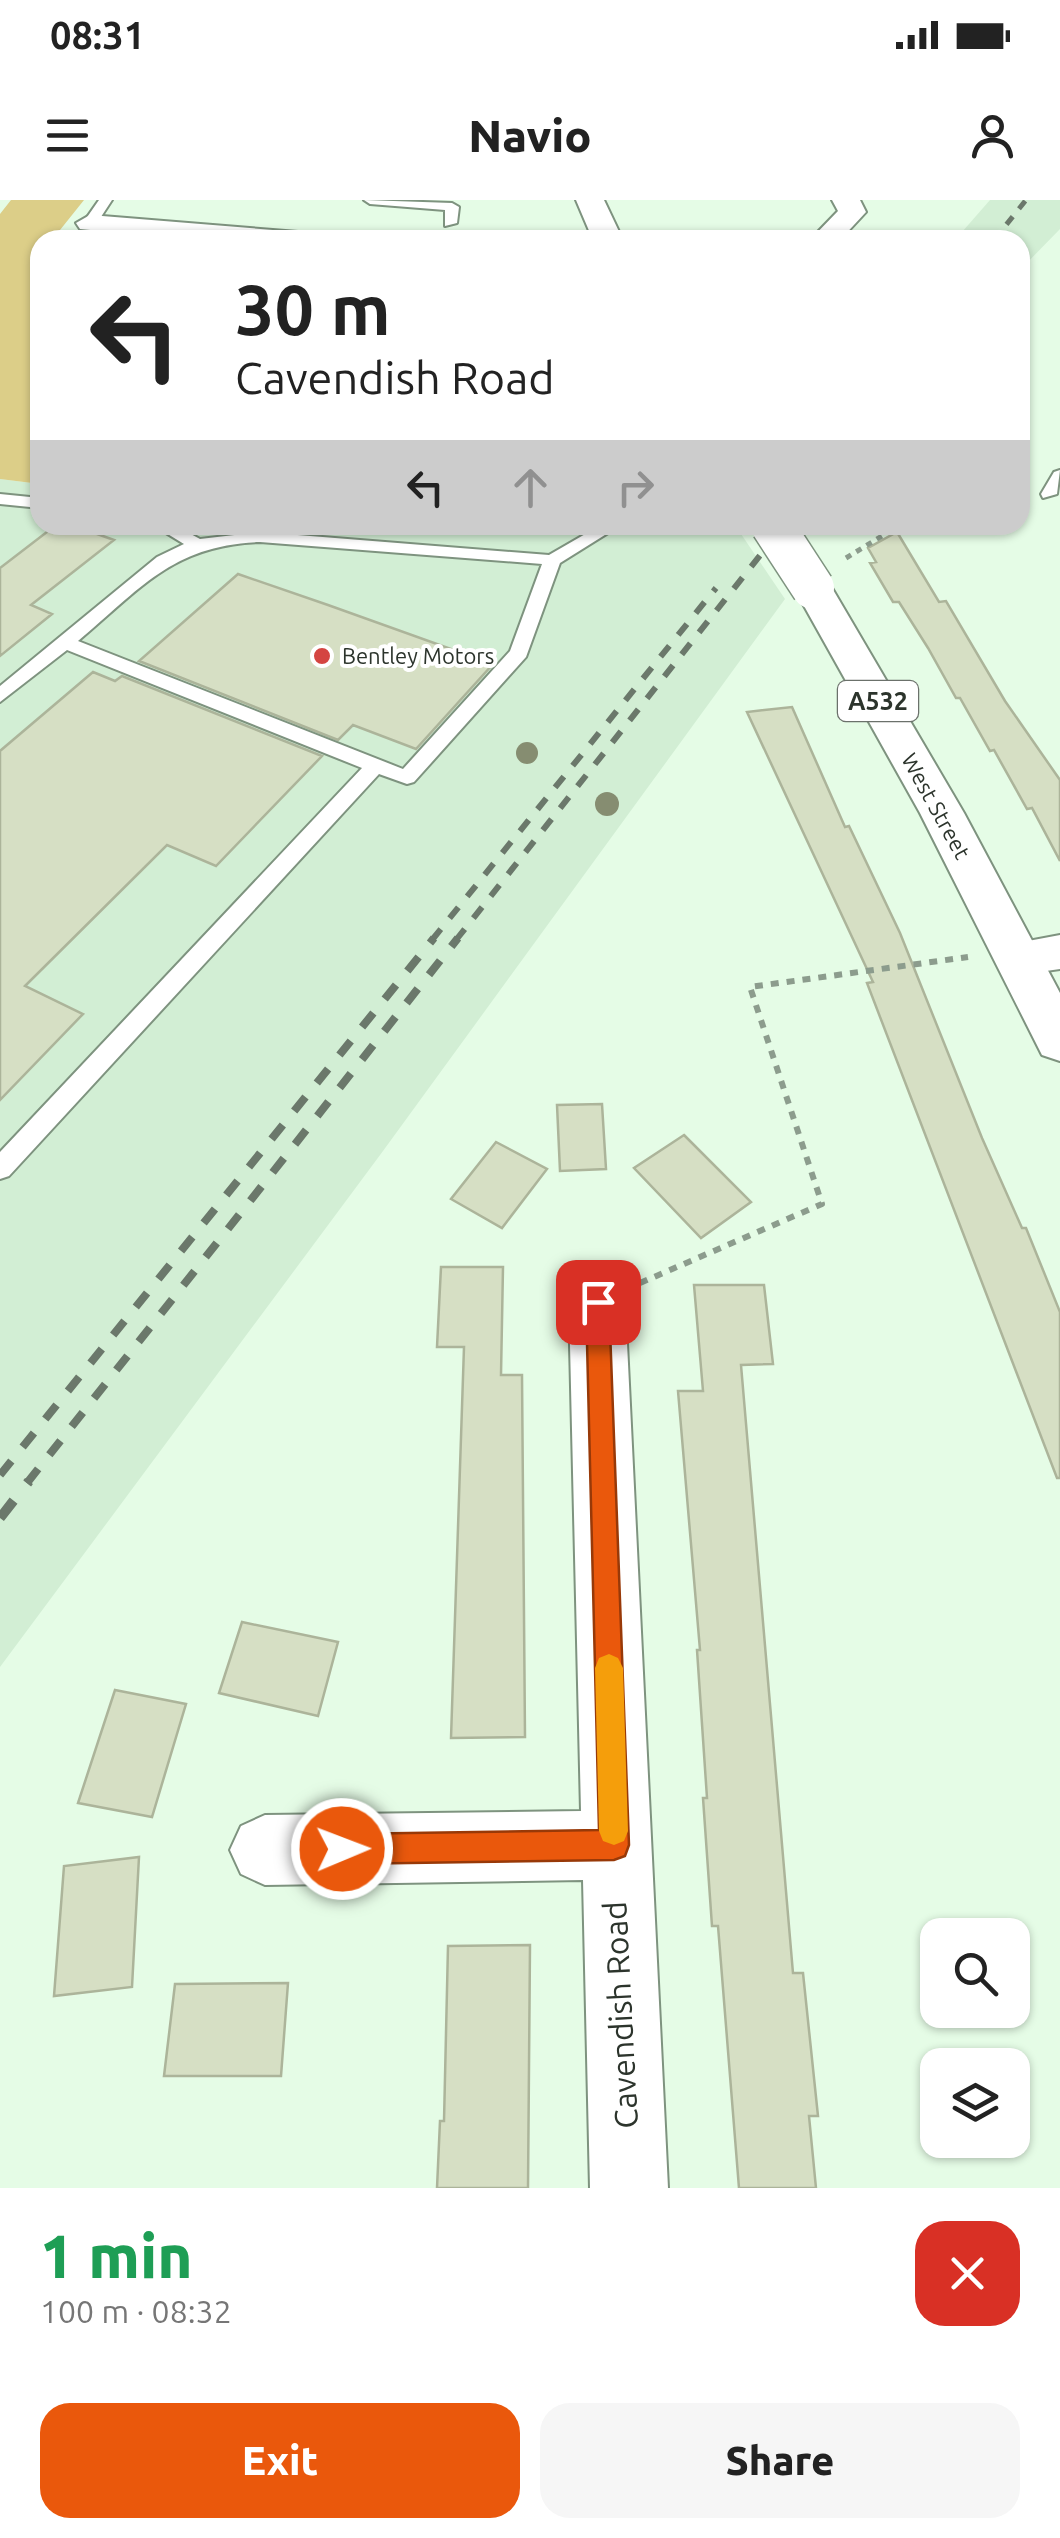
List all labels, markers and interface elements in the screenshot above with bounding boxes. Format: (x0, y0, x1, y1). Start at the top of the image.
text: 08:31 (50, 14, 145, 56)
icon: menu (40, 108, 95, 163)
icon: person (965, 108, 1020, 163)
text: Navio (468, 110, 592, 161)
icon: left (70, 270, 200, 400)
text: 30 m (235, 270, 391, 348)
text: Cavendish Road (235, 352, 555, 403)
icon: left (398, 460, 453, 515)
icon: ahead (503, 460, 558, 515)
icon: right (608, 460, 663, 515)
place label: Bentley Motors (342, 643, 494, 668)
marker: Bentley Motors (311, 645, 333, 667)
road number: A532 (838, 681, 918, 721)
street label: West Street (897, 749, 976, 863)
pin (556, 1260, 641, 1345)
icon: arrive (571, 1275, 626, 1330)
position arrow (290, 1797, 394, 1901)
street label: Cavendish Road (596, 1901, 644, 2129)
map controls (920, 1918, 1030, 2158)
button: search (920, 1918, 1030, 2028)
button: layers (920, 2048, 1030, 2158)
button: close (915, 2221, 1020, 2326)
text: 1 min (40, 2222, 193, 2289)
text: 100 m · 08:32 (40, 2293, 232, 2329)
button: Exit (40, 2403, 520, 2518)
button: Share (540, 2403, 1020, 2518)

